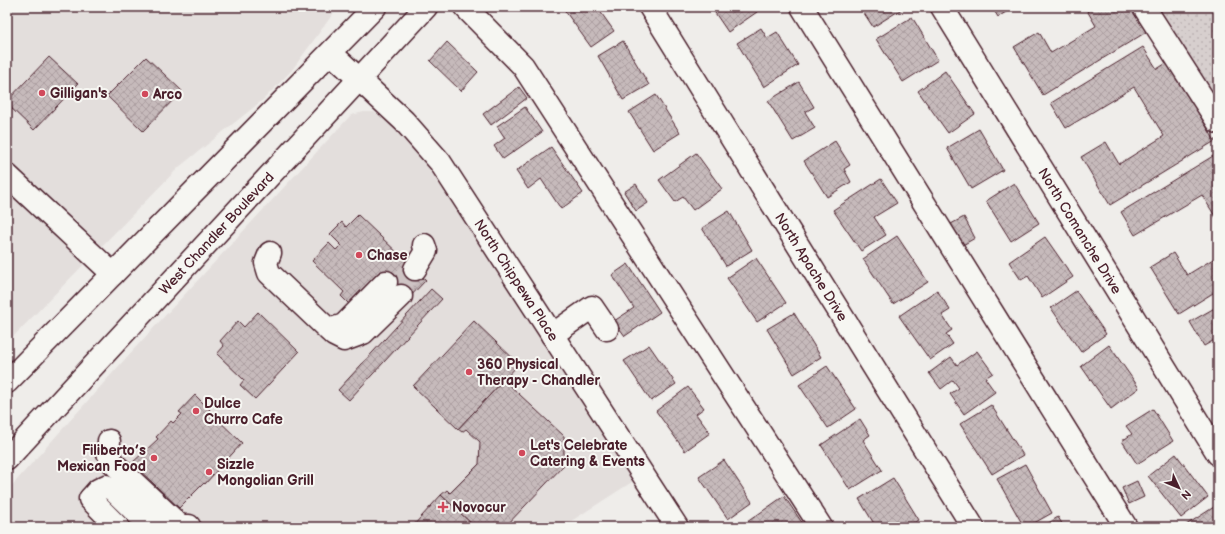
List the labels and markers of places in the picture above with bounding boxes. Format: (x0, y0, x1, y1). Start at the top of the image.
place label: Gilligan's (50, 85, 108, 102)
place label: Arco (152, 86, 182, 103)
marker: Gilligan's (37, 88, 47, 98)
marker: Arco (140, 89, 150, 99)
place label: Chase (367, 247, 408, 264)
marker: Chase (354, 250, 364, 260)
place label: 360 Physical Therapy - Chandler (477, 356, 600, 389)
marker: 360 Physical Therapy - Chandler (464, 367, 474, 377)
place label: Dulce Churro Cafe (204, 395, 283, 428)
marker: Dulce Churro Cafe (191, 406, 201, 416)
place label: Let's Celebrate Catering & Events (530, 437, 645, 470)
place label: Filiberto’s Mexican Food (57, 442, 146, 475)
marker: Let's Celebrate Catering & Events (517, 448, 527, 458)
marker: Filiberto’s Mexican Food (149, 453, 159, 463)
place label: Sizzle Mongolian Grill (217, 456, 314, 489)
marker: Sizzle Mongolian Grill (204, 467, 214, 477)
place label: Novocur (452, 499, 506, 516)
marker: Novocur (437, 501, 449, 513)

